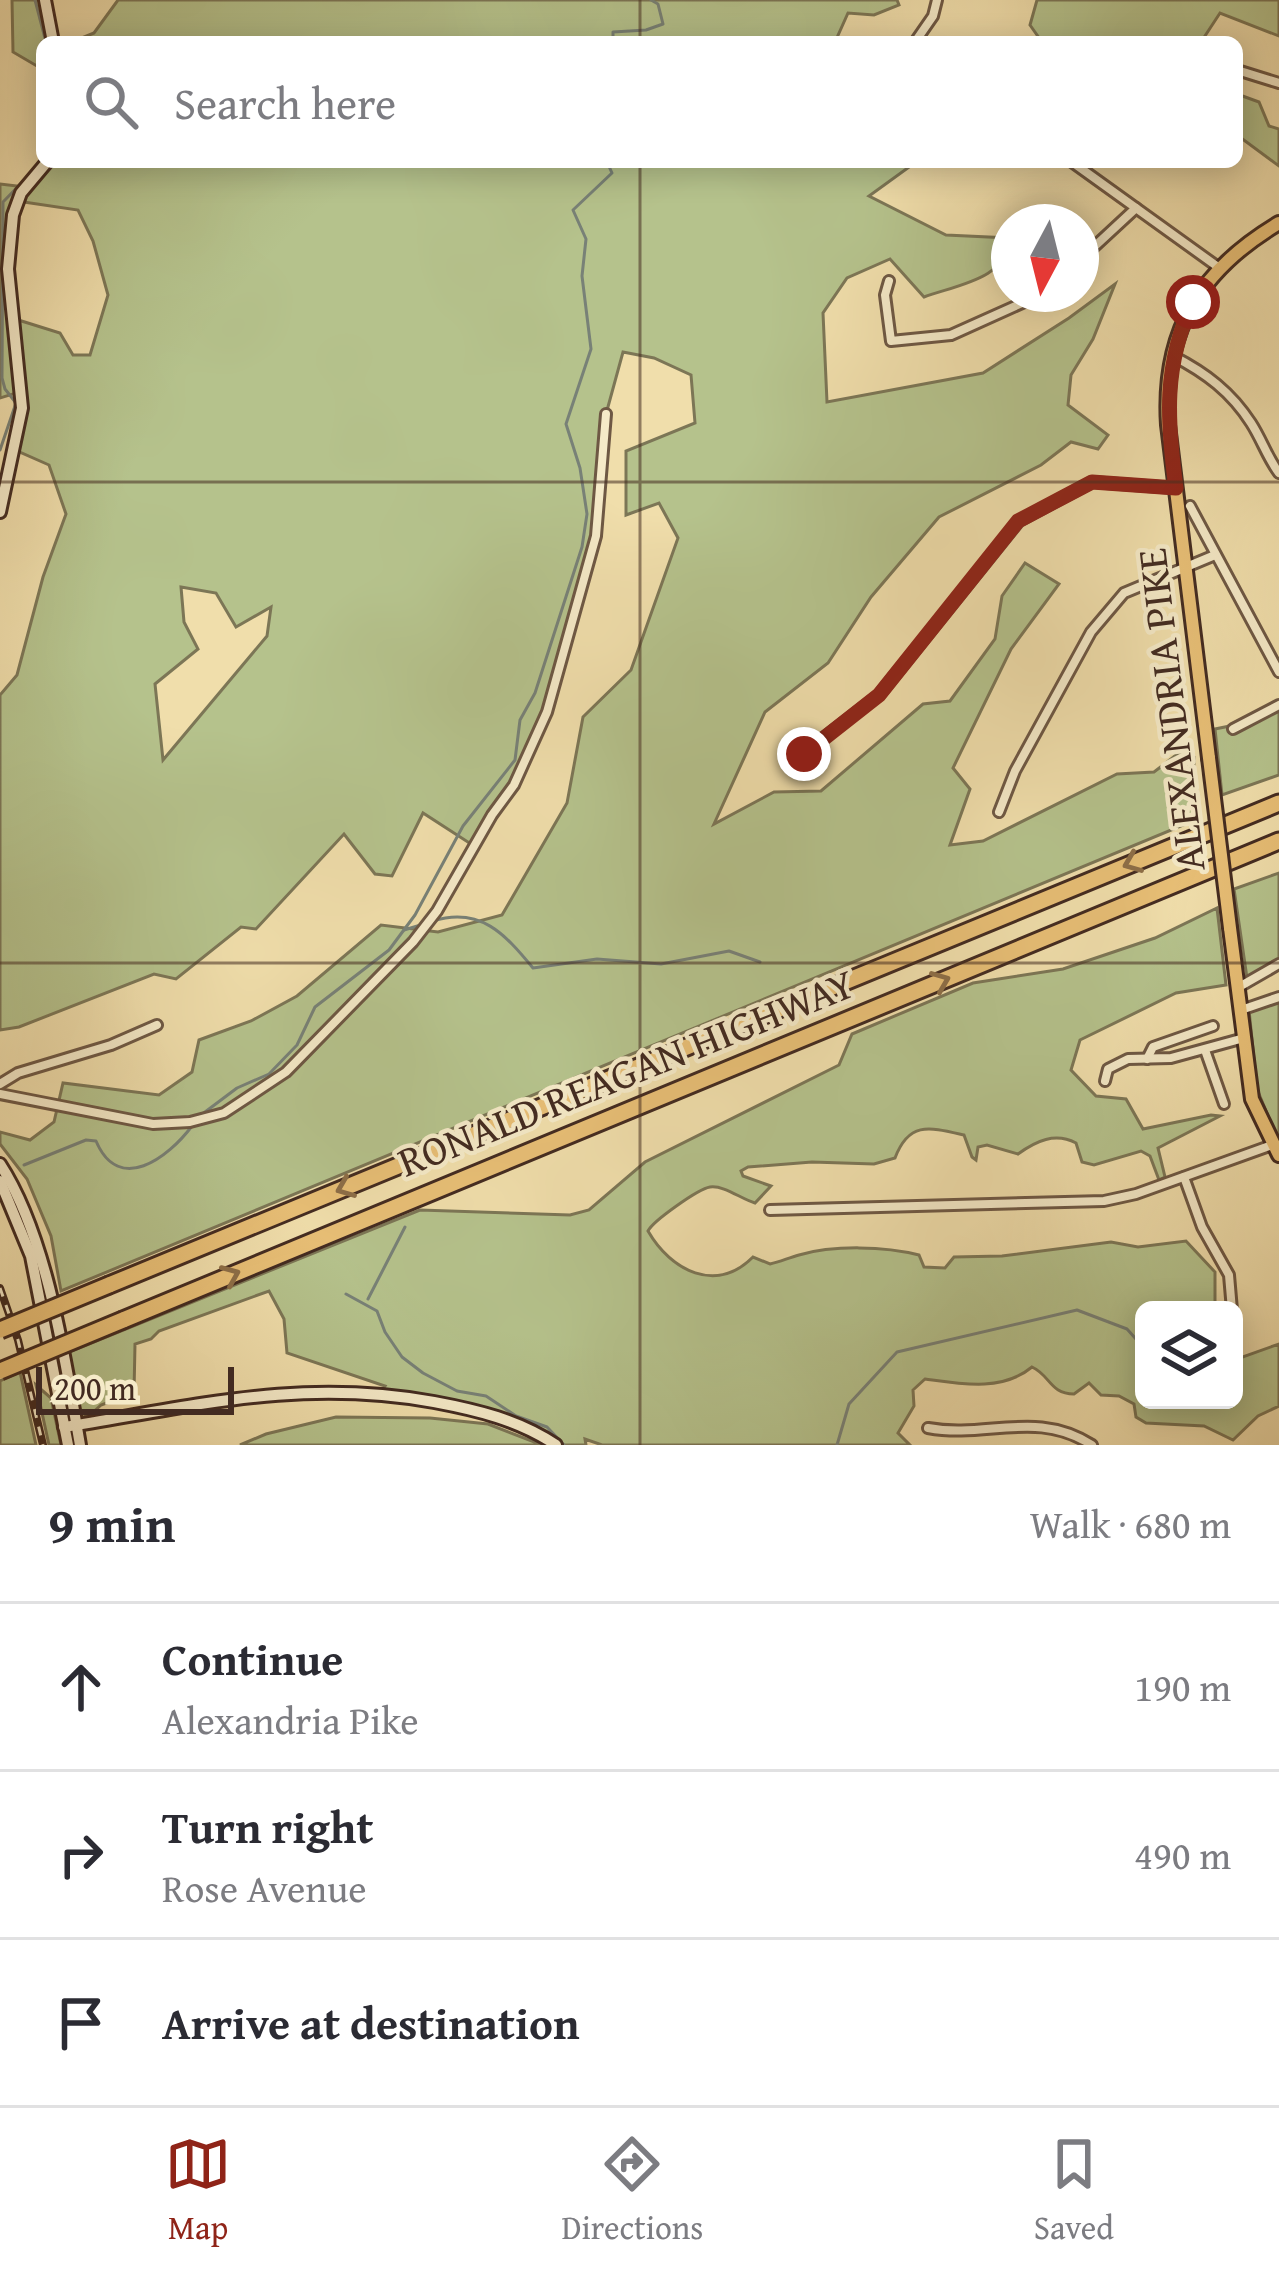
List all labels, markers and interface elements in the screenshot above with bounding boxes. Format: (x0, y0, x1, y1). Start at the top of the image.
search box (36, 36, 1243, 168)
icon: search (78, 69, 144, 135)
text: Search here (174, 70, 396, 135)
north arrow (991, 204, 1099, 312)
route start (1166, 275, 1220, 329)
street label: ALEXANDRIA PIKE (1119, 545, 1220, 875)
route end (777, 727, 831, 781)
one-way arrow (1123, 849, 1144, 873)
street label: RONALD REAGAN HIGHWAY (388, 952, 863, 1191)
one-way arrow (929, 971, 950, 996)
one-way arrow (335, 1174, 356, 1198)
one-way arrow (220, 1265, 241, 1289)
map controls (1135, 1301, 1243, 1409)
button: layers (1135, 1301, 1243, 1409)
scale bar (36, 1361, 234, 1414)
text: 200 m (54, 1364, 136, 1412)
text: 9 min (48, 1486, 175, 1561)
text: Walk · 680 m (1030, 1495, 1231, 1552)
text: Continue (162, 1626, 343, 1691)
icon: ahead (48, 1654, 114, 1720)
text: 190 m (1134, 1658, 1231, 1715)
text: Alexandria Pike (162, 1691, 419, 1748)
text: Turn right (162, 1794, 374, 1859)
icon: right (48, 1822, 114, 1888)
text: 490 m (1134, 1826, 1231, 1883)
text: Rose Avenue (162, 1859, 367, 1916)
icon: arrive (48, 1990, 114, 2056)
text: Arrive at destination (162, 1990, 580, 2055)
tab: Map (165, 2131, 231, 2251)
tab: Directions (562, 2131, 703, 2251)
tab: Saved (1034, 2131, 1114, 2251)

